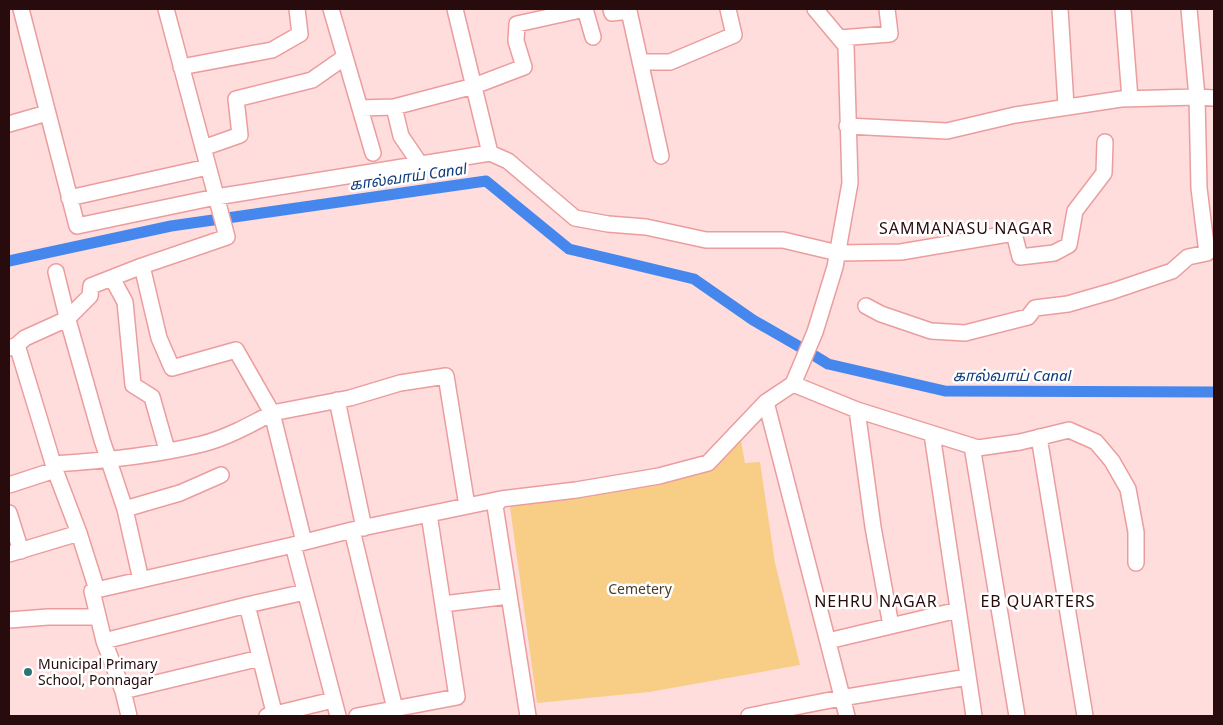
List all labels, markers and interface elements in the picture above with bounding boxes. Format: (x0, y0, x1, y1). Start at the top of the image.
water label: கால்வாய் Canal (348, 158, 469, 194)
district label: SAMMANASU NAGAR (879, 217, 1053, 239)
water label: கால்வாய் Canal (953, 365, 1072, 385)
park label: Cemetery (608, 579, 673, 598)
district label: NEHRU NAGAR (814, 590, 938, 612)
district label: EB QUARTERS (980, 590, 1096, 612)
place label: Municipal Primary School, Ponnagar (38, 654, 158, 689)
marker: Municipal Primary School, Ponnagar (22, 666, 34, 678)

